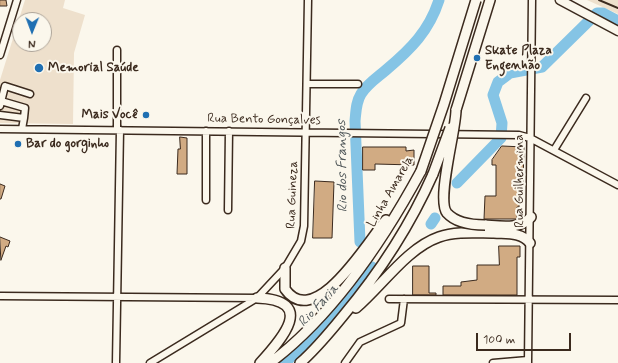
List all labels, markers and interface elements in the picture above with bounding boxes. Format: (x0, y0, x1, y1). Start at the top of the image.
north arrow (12, 12, 52, 52)
text: N (28, 36, 36, 50)
place label: Skate Plaza Engenhão (485, 43, 552, 74)
marker: Skate Plaza Engenhão (472, 53, 482, 63)
place label: Memorial Saúde (48, 60, 139, 76)
marker: Memorial Saúde (33, 62, 45, 74)
place label: Mais Você (82, 107, 138, 123)
marker: Mais Você (141, 110, 151, 120)
street label: Rua Bento Gonçalves (207, 111, 321, 129)
water label: Rio dos Frangos (334, 120, 352, 212)
street label: Rua Guilhermina (512, 134, 528, 228)
place label: Bar do gorginho (26, 136, 109, 152)
marker: Bar do gorginho (13, 139, 23, 149)
street label: Linha Amarela (364, 154, 418, 230)
street label: Rua Guineza (284, 161, 302, 229)
water label: Rio Faria (295, 281, 343, 331)
scale bar (478, 325, 573, 351)
text: 100 m (483, 332, 515, 348)

